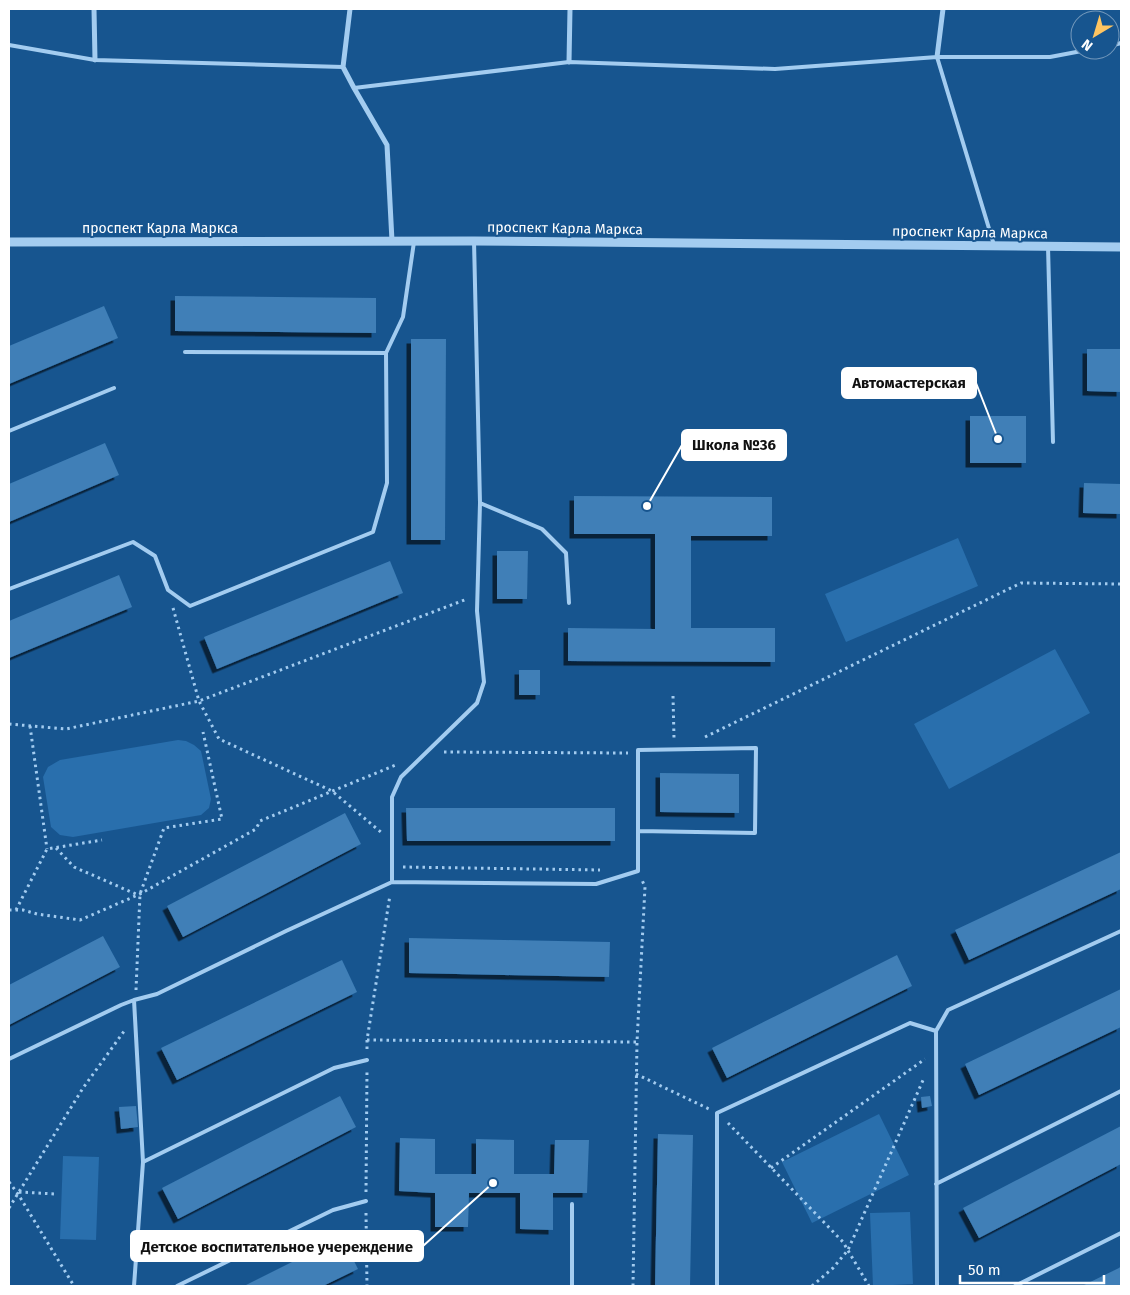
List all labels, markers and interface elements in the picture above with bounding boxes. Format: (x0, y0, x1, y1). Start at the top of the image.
north arrow (1070, 10, 1120, 60)
text: N (1078, 35, 1096, 54)
street label: проспект Карла Маркса (487, 219, 643, 238)
street label: проспект Карла Маркса (82, 220, 238, 237)
street label: проспект Карла Маркса (892, 223, 1048, 242)
callout: Автомастерская (842, 368, 976, 398)
text: Автомастерская (851, 374, 966, 392)
callout: Школа №36 (682, 430, 786, 460)
text: Школа №36 (692, 436, 776, 454)
callout: Детское воспитательное учереждение (131, 1231, 423, 1261)
text: Детское воспитательное учереждение (140, 1238, 413, 1256)
scale bar (960, 1252, 1104, 1284)
text: 50 m (968, 1261, 1001, 1279)

